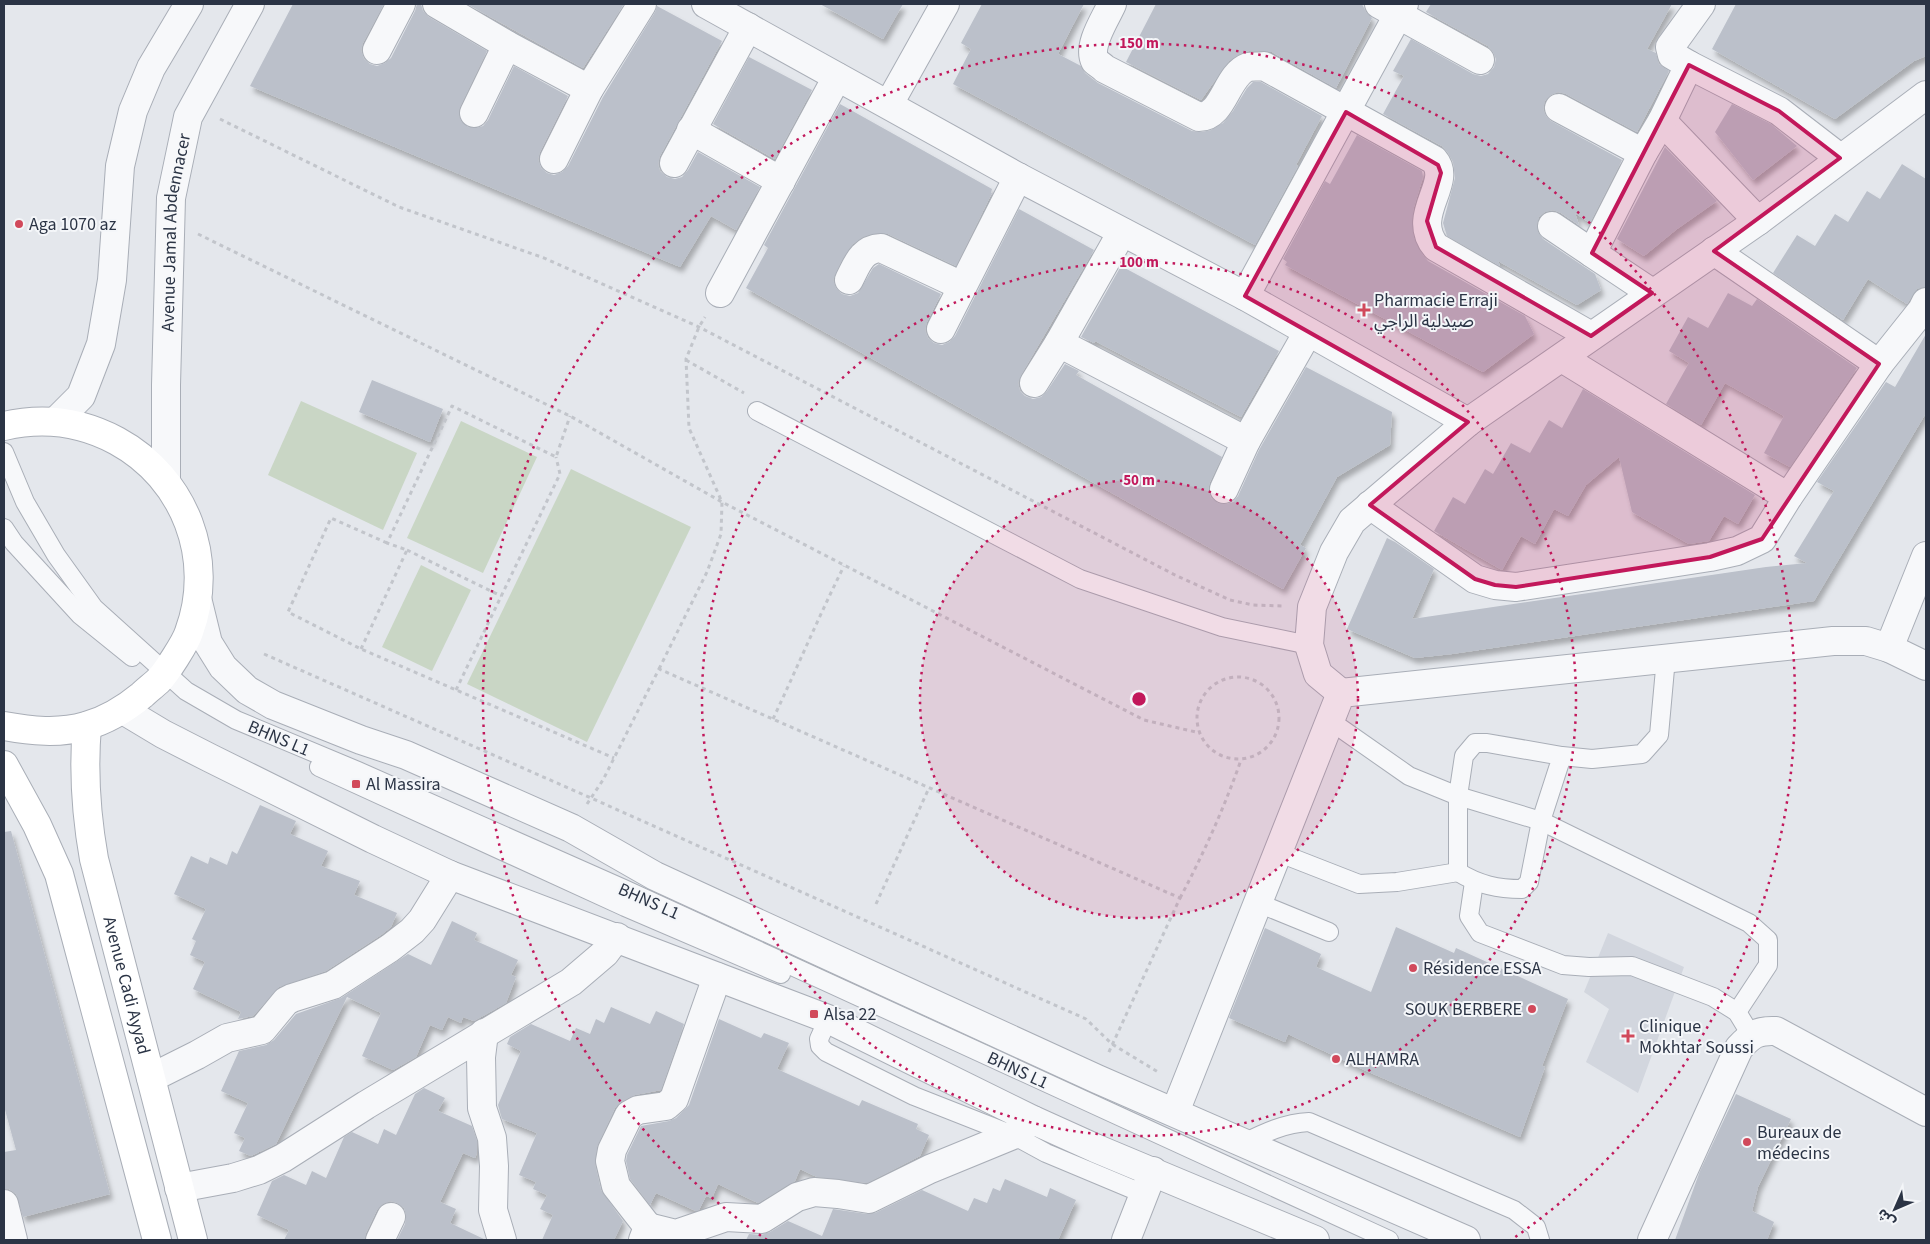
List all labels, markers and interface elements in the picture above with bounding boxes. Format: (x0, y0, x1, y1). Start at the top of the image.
text: 150 m (1119, 33, 1159, 54)
street label: Avenue Jamal Abdennacer (155, 130, 197, 332)
place label: Aga 1070 az (29, 212, 117, 237)
marker: Aga 1070 az (13, 218, 25, 230)
text: 100 m (1119, 252, 1159, 273)
place label: Pharmacie Erraji صيدلية الراجي (1374, 288, 1498, 334)
marker: Pharmacie Erraji صيدلية الراجي (1358, 304, 1370, 316)
text: 50 m (1123, 470, 1155, 491)
centre of rings (1130, 690, 1148, 708)
street label: BHNS L1 (244, 714, 314, 763)
place label: Al Massira (366, 772, 441, 797)
marker: Al Massira (350, 778, 362, 790)
street label: BHNS L1 (614, 877, 684, 926)
street label: Avenue Cadi Ayyad (96, 914, 156, 1057)
place label: Résidence ESSA (1423, 956, 1542, 981)
marker: Résidence ESSA (1407, 962, 1419, 974)
place label: SOUK BERBERE (1405, 997, 1522, 1022)
place label: Alsa 22 (824, 1002, 877, 1027)
marker: SOUK BERBERE (1526, 1003, 1538, 1015)
marker: Alsa 22 (808, 1008, 820, 1020)
place label: Clinique Mokhtar Soussi (1639, 1014, 1754, 1060)
marker: Clinique Mokhtar Soussi (1621, 1029, 1635, 1043)
street label: BHNS L1 (983, 1045, 1052, 1095)
place label: ALHAMRA (1346, 1047, 1419, 1072)
marker: ALHAMRA (1330, 1053, 1342, 1065)
place label: Bureaux de médecins (1757, 1120, 1842, 1166)
marker: Bureaux de médecins (1741, 1136, 1753, 1148)
north arrow (1870, 1184, 1920, 1234)
text: ش (1873, 1204, 1900, 1231)

